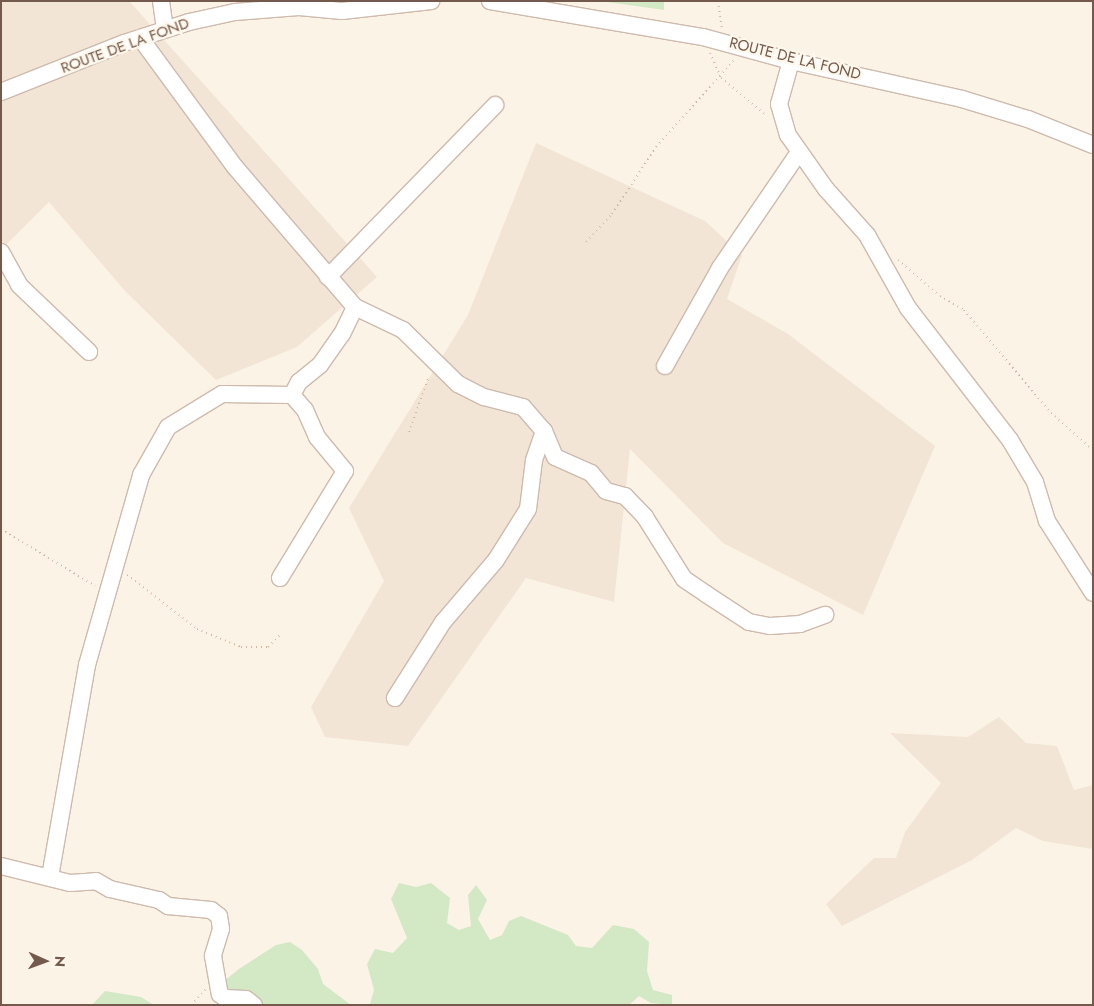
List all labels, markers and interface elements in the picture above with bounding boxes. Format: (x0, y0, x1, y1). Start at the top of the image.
street label: ROUTE DE LA FOND (58, 14, 192, 78)
street label: ROUTE DE LA FOND (727, 34, 863, 84)
north arrow (20, 936, 70, 986)
text: N (50, 956, 70, 967)

